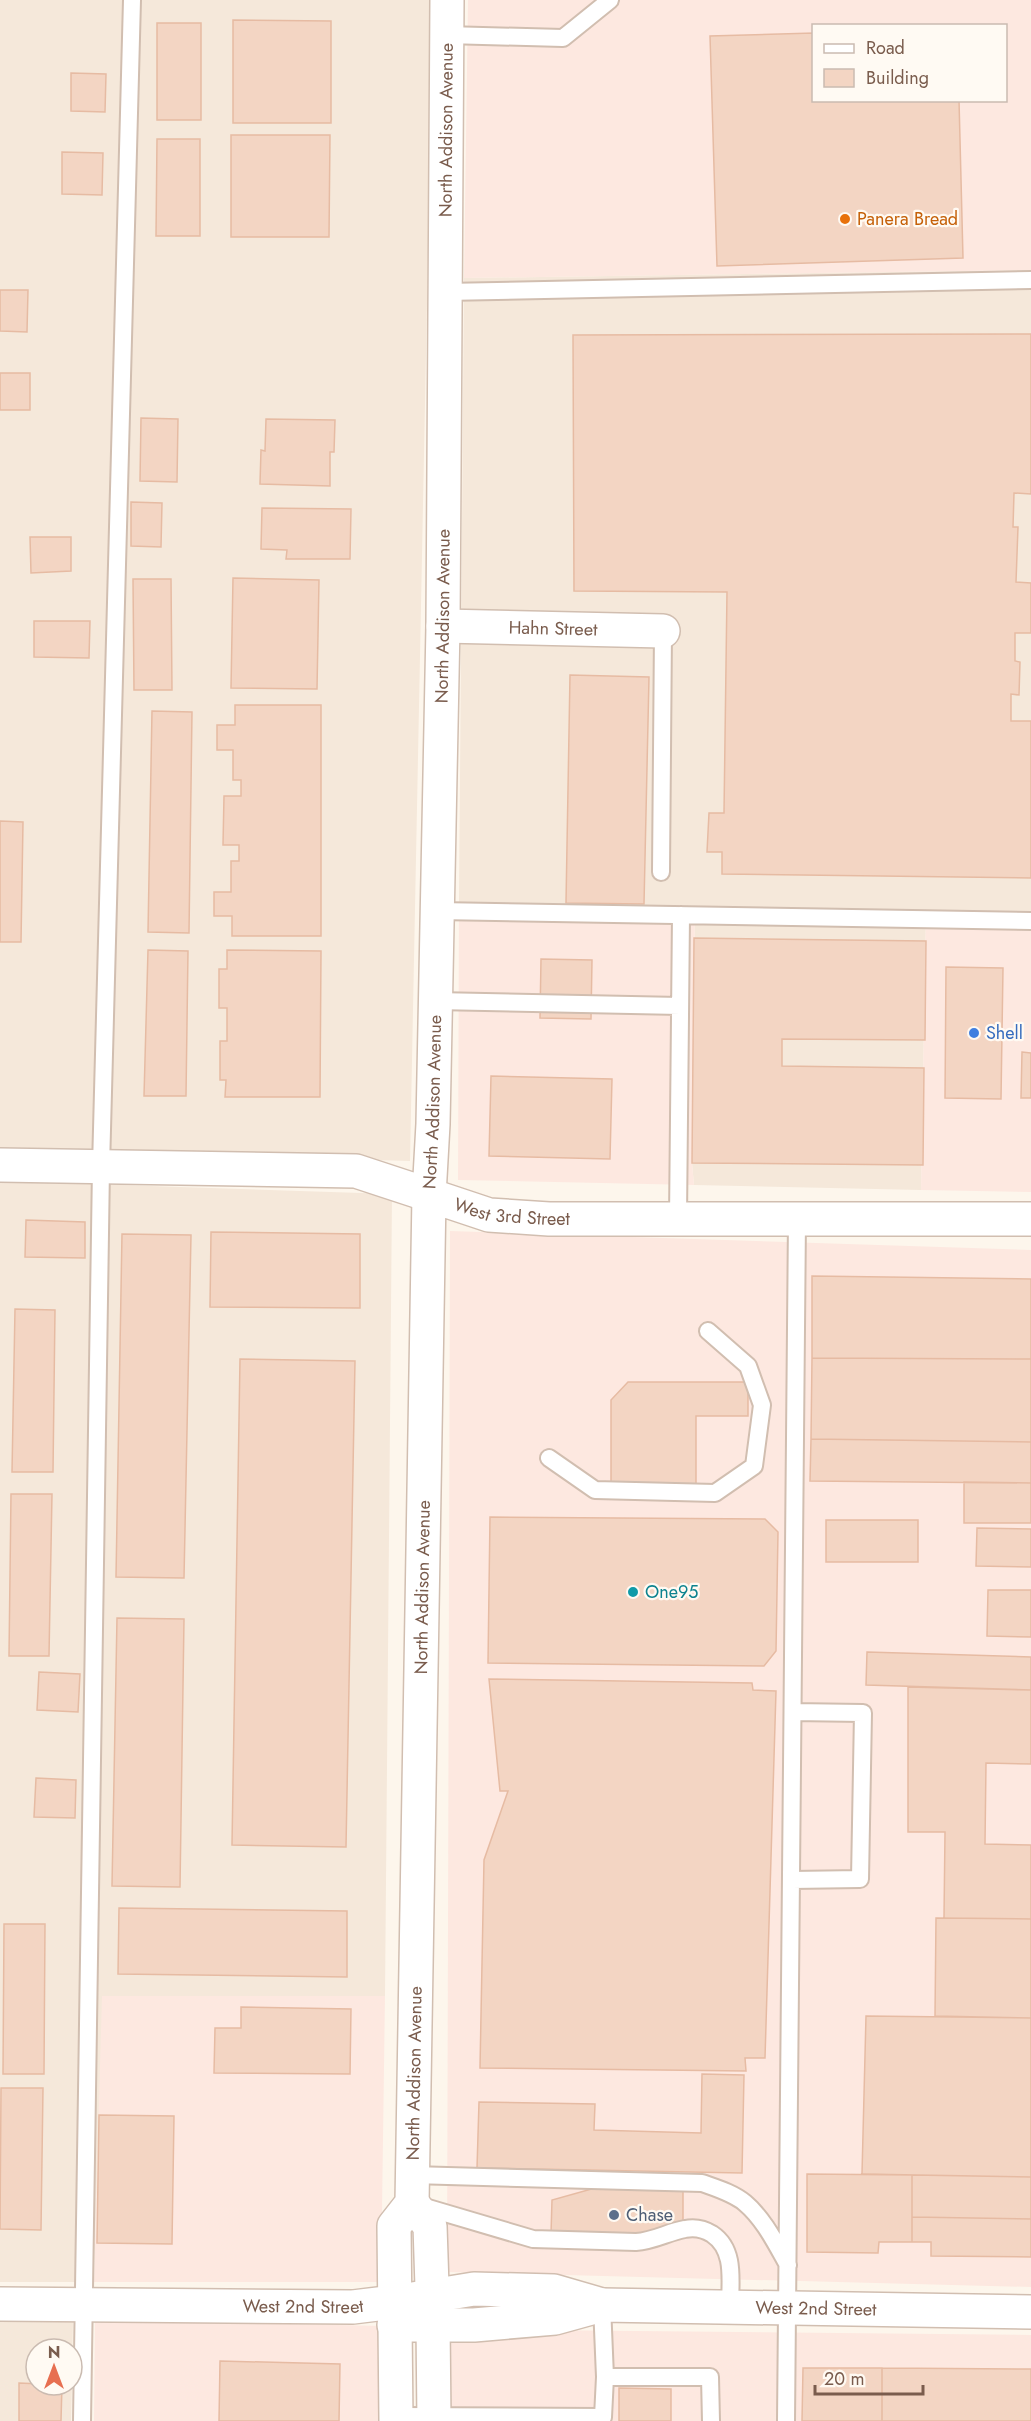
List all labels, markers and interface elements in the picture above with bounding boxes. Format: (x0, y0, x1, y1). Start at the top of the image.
legend (812, 24, 1007, 102)
text: Road (866, 35, 905, 61)
street label: North Addison Avenue (433, 43, 460, 217)
text: Building (866, 65, 929, 91)
place label: Panera Bread (857, 206, 958, 232)
marker: Panera Bread (838, 212, 852, 226)
street label: North Addison Avenue (428, 529, 457, 704)
street label: Hahn Street (508, 614, 598, 643)
street label: North Addison Avenue (416, 1015, 448, 1190)
place label: Shell (986, 1020, 1023, 1046)
marker: Shell (967, 1026, 981, 1040)
street label: West 3rd Street (450, 1191, 571, 1232)
street label: North Addison Avenue (408, 1500, 437, 1675)
place label: One95 (645, 1579, 698, 1605)
marker: One95 (626, 1585, 640, 1599)
street label: North Addison Avenue (400, 1986, 429, 2161)
place label: Chase (626, 2202, 673, 2228)
marker: Chase (607, 2208, 621, 2222)
street label: West 2nd Street (242, 2293, 366, 2320)
street label: West 2nd Street (755, 2295, 877, 2322)
north arrow (24, 2337, 84, 2397)
text: N (48, 2341, 60, 2364)
scale bar (815, 2358, 923, 2396)
text: 20 m (824, 2366, 864, 2392)

